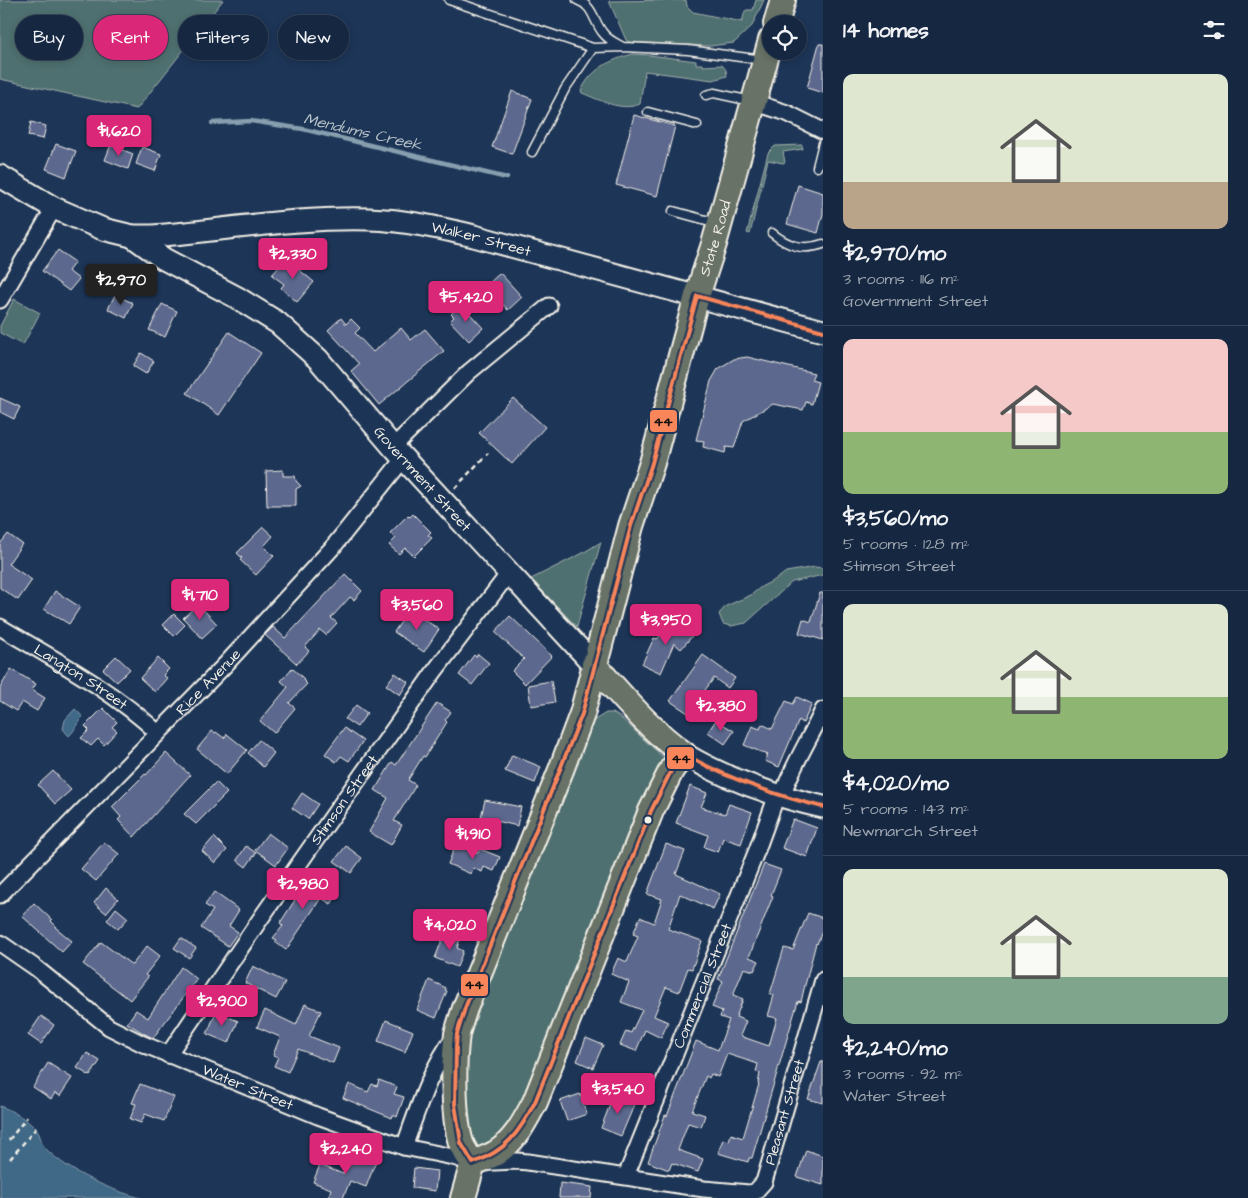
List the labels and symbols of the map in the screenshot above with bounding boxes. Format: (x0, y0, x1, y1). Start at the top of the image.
water label: Mendums Creek (302, 108, 425, 156)
pin: $1,620 (78, 114, 160, 157)
street label: State Road (694, 198, 737, 279)
street label: Walker Street (429, 217, 533, 262)
pin: $2,330 (252, 238, 334, 280)
pin: $2,970 (80, 264, 162, 306)
pin: $5,420 (425, 280, 507, 323)
line badge: 44 (649, 409, 678, 433)
text: 44 (653, 412, 673, 432)
street label: Government Street (369, 422, 476, 536)
pin: $1,710 (159, 578, 241, 621)
pin: $3,560 (376, 588, 458, 631)
pin: $3,950 (625, 604, 707, 646)
street label: Langton Street (30, 639, 132, 715)
street label: Rice Avenue (171, 644, 246, 720)
pin: $2,380 (680, 690, 762, 732)
line badge: 44 (666, 746, 695, 770)
text: 44 (671, 749, 691, 769)
street label: Stimson Street (306, 751, 383, 849)
unlabelled marker (643, 815, 653, 825)
pin: $1,910 (432, 818, 514, 860)
pin: $2,980 (262, 868, 344, 910)
pin: $4,020 (409, 908, 491, 951)
street label: Commercial Street (668, 920, 737, 1052)
line badge: 44 (460, 973, 489, 997)
text: 44 (464, 975, 484, 995)
pin: $2,900 (181, 984, 263, 1027)
street label: Pleasant Street (760, 1057, 810, 1167)
street label: Water Street (199, 1059, 296, 1116)
pin: $3,540 (577, 1072, 659, 1115)
pin: $2,240 (305, 1132, 387, 1175)

